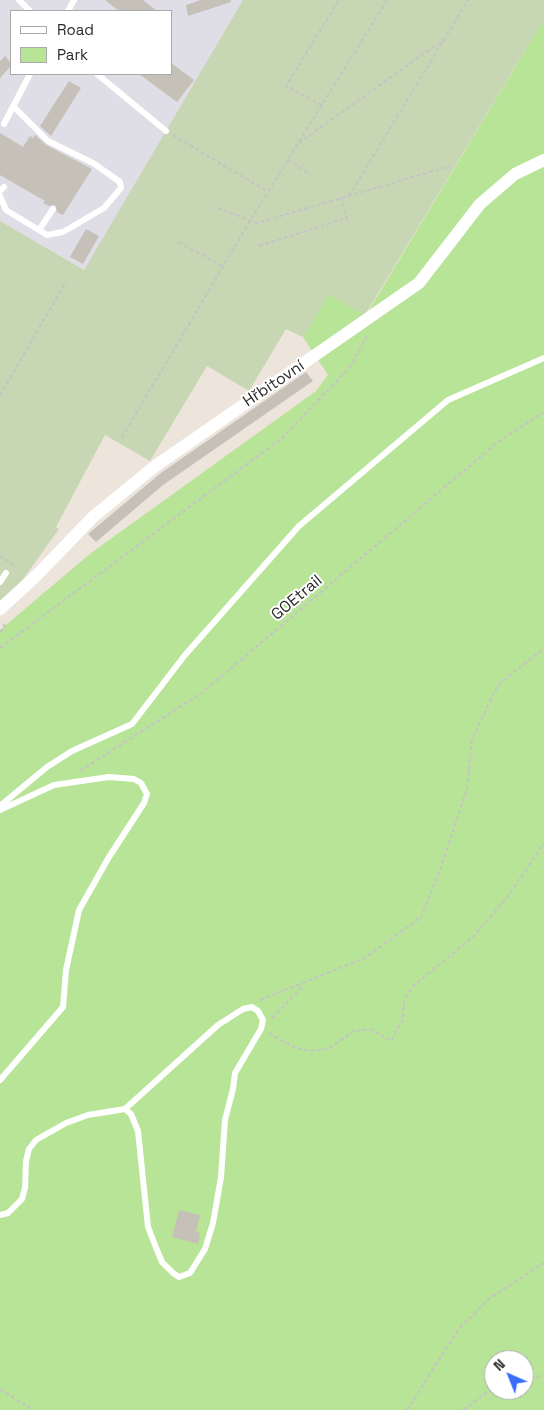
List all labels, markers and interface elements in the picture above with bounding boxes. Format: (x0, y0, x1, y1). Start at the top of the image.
legend (10, 10, 172, 75)
text: Road (57, 20, 94, 39)
text: Park (57, 45, 88, 64)
street label: Hřbitovní (240, 357, 308, 411)
street label: GOEtrail (268, 571, 326, 625)
north arrow (484, 1350, 534, 1400)
text: N (490, 1355, 509, 1375)

